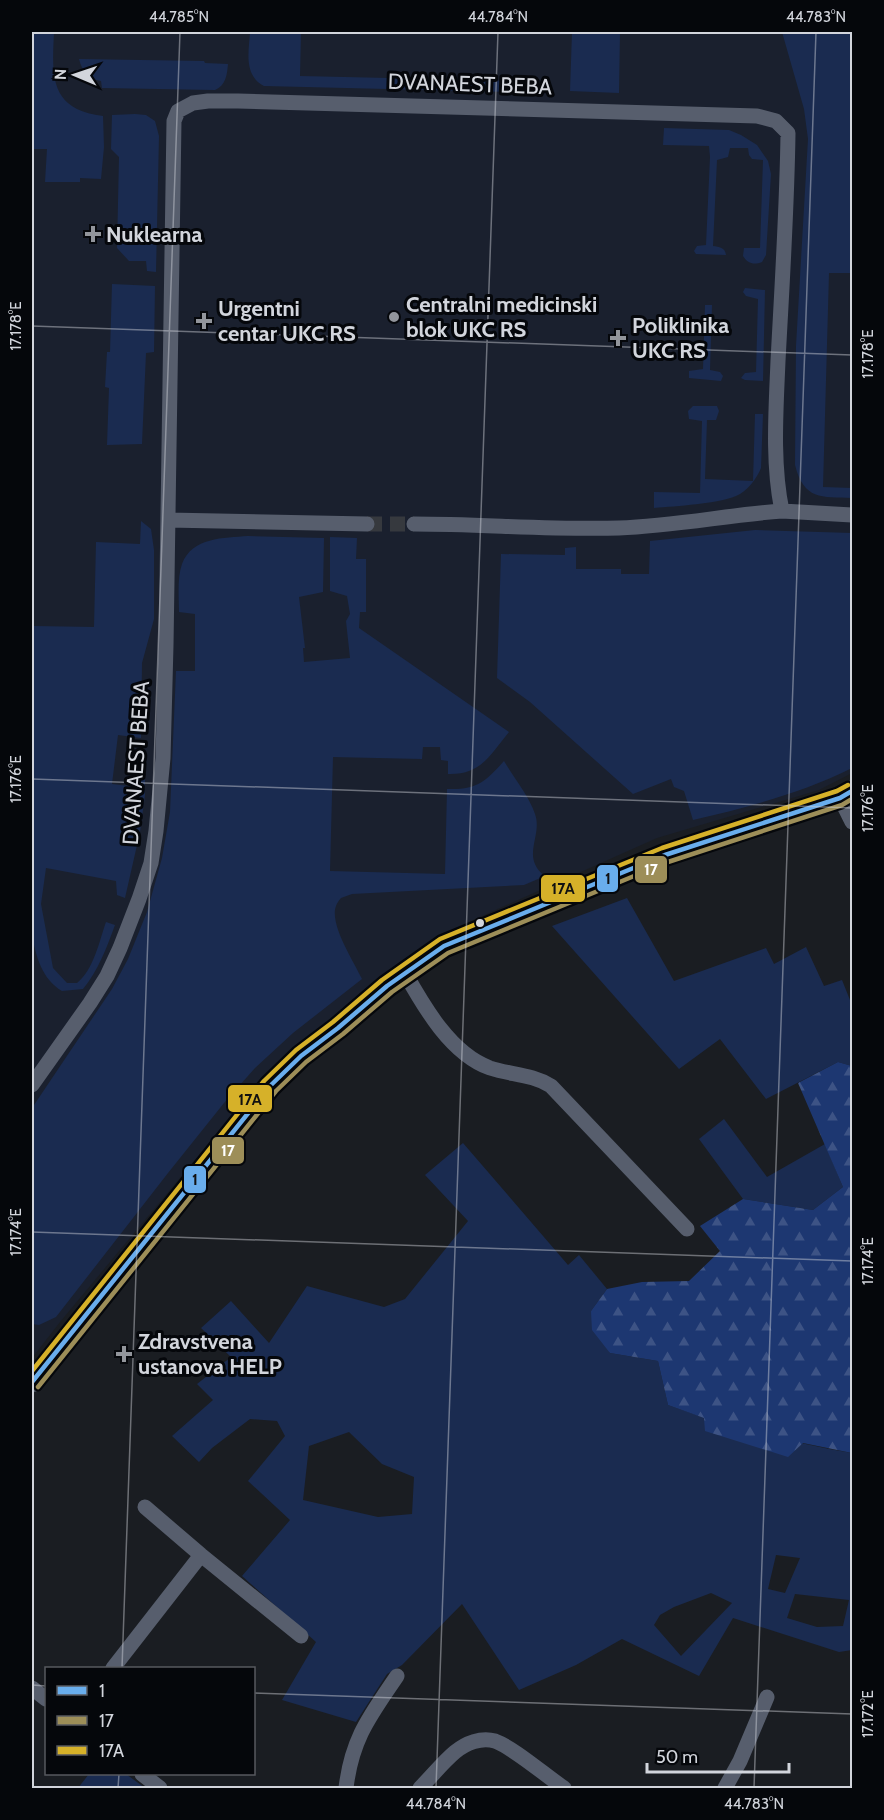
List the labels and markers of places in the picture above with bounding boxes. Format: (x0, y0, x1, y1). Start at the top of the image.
place label: Nuklearna (106, 221, 202, 248)
marker: Nuklearna (84, 225, 102, 243)
place label: Centralni medicinski blok UKC RS (406, 291, 597, 343)
place label: Urgentni centar UKC RS (218, 295, 356, 347)
marker: Centralni medicinski blok UKC RS (387, 310, 401, 324)
marker: Urgentni centar UKC RS (195, 312, 213, 330)
place label: Poliklinika UKC RS (632, 312, 729, 364)
marker: Poliklinika UKC RS (609, 329, 627, 347)
unlabelled marker (474, 917, 486, 929)
place label: Zdravstvena ustanova HELP (138, 1328, 282, 1380)
marker: Zdravstvena ustanova HELP (115, 1345, 133, 1363)

